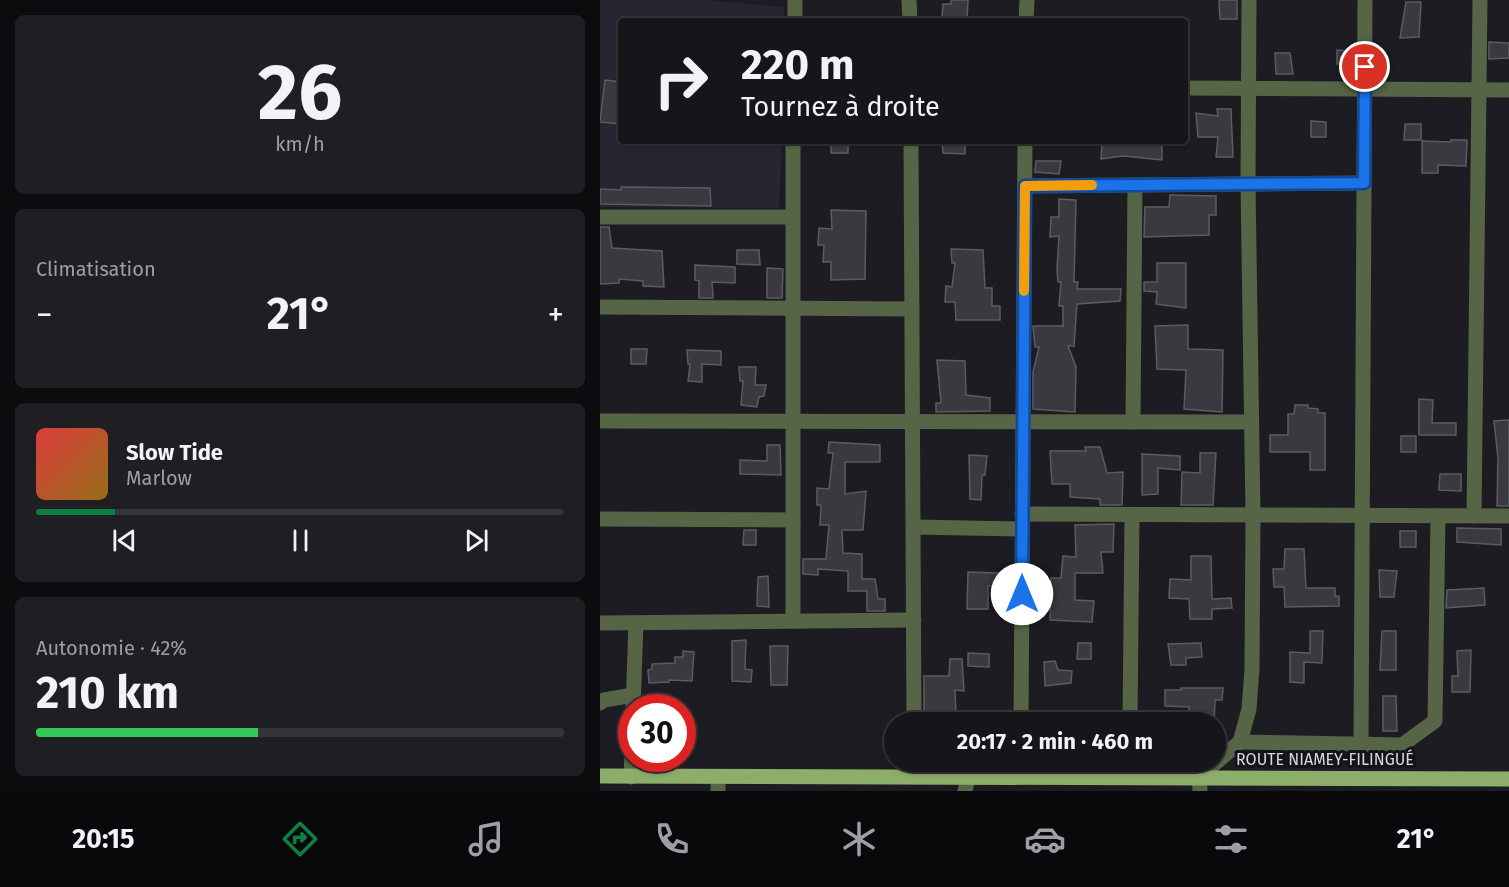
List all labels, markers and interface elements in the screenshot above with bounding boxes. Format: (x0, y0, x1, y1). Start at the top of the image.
text: 220 m (741, 40, 854, 90)
pin (1339, 41, 1390, 92)
icon: right (642, 42, 720, 120)
text: 26 (258, 46, 342, 140)
icon: arrive (1348, 50, 1381, 83)
text: Tournez à droite (741, 91, 940, 123)
text: km/h (275, 132, 325, 156)
text: Climatisation (36, 257, 156, 281)
text: 21° (267, 287, 333, 341)
text: − (36, 295, 53, 335)
text: + (548, 295, 564, 335)
text: Slow Tide (126, 439, 223, 466)
text: Marlow (126, 466, 192, 490)
icon: previous (108, 524, 141, 557)
icon: pause (284, 524, 317, 557)
icon: next (460, 524, 493, 557)
position arrow (990, 562, 1054, 626)
text: Autonomie · 42% (36, 636, 187, 660)
text: 210 km (36, 666, 179, 720)
speed limit sign: 30 (618, 694, 696, 772)
text: 20:17 · 2 min · 460 m (957, 728, 1153, 755)
street label: ROUTE NIAMEY-FILINGUÉ (1236, 749, 1414, 769)
icon: directions (279, 818, 321, 860)
icon: music (465, 818, 507, 860)
icon: phone (651, 818, 693, 860)
icon: climate (838, 818, 880, 860)
icon: car (1024, 818, 1066, 860)
icon: filters (1210, 818, 1252, 860)
text: 20:15 (72, 823, 134, 855)
text: 21° (1397, 823, 1437, 855)

